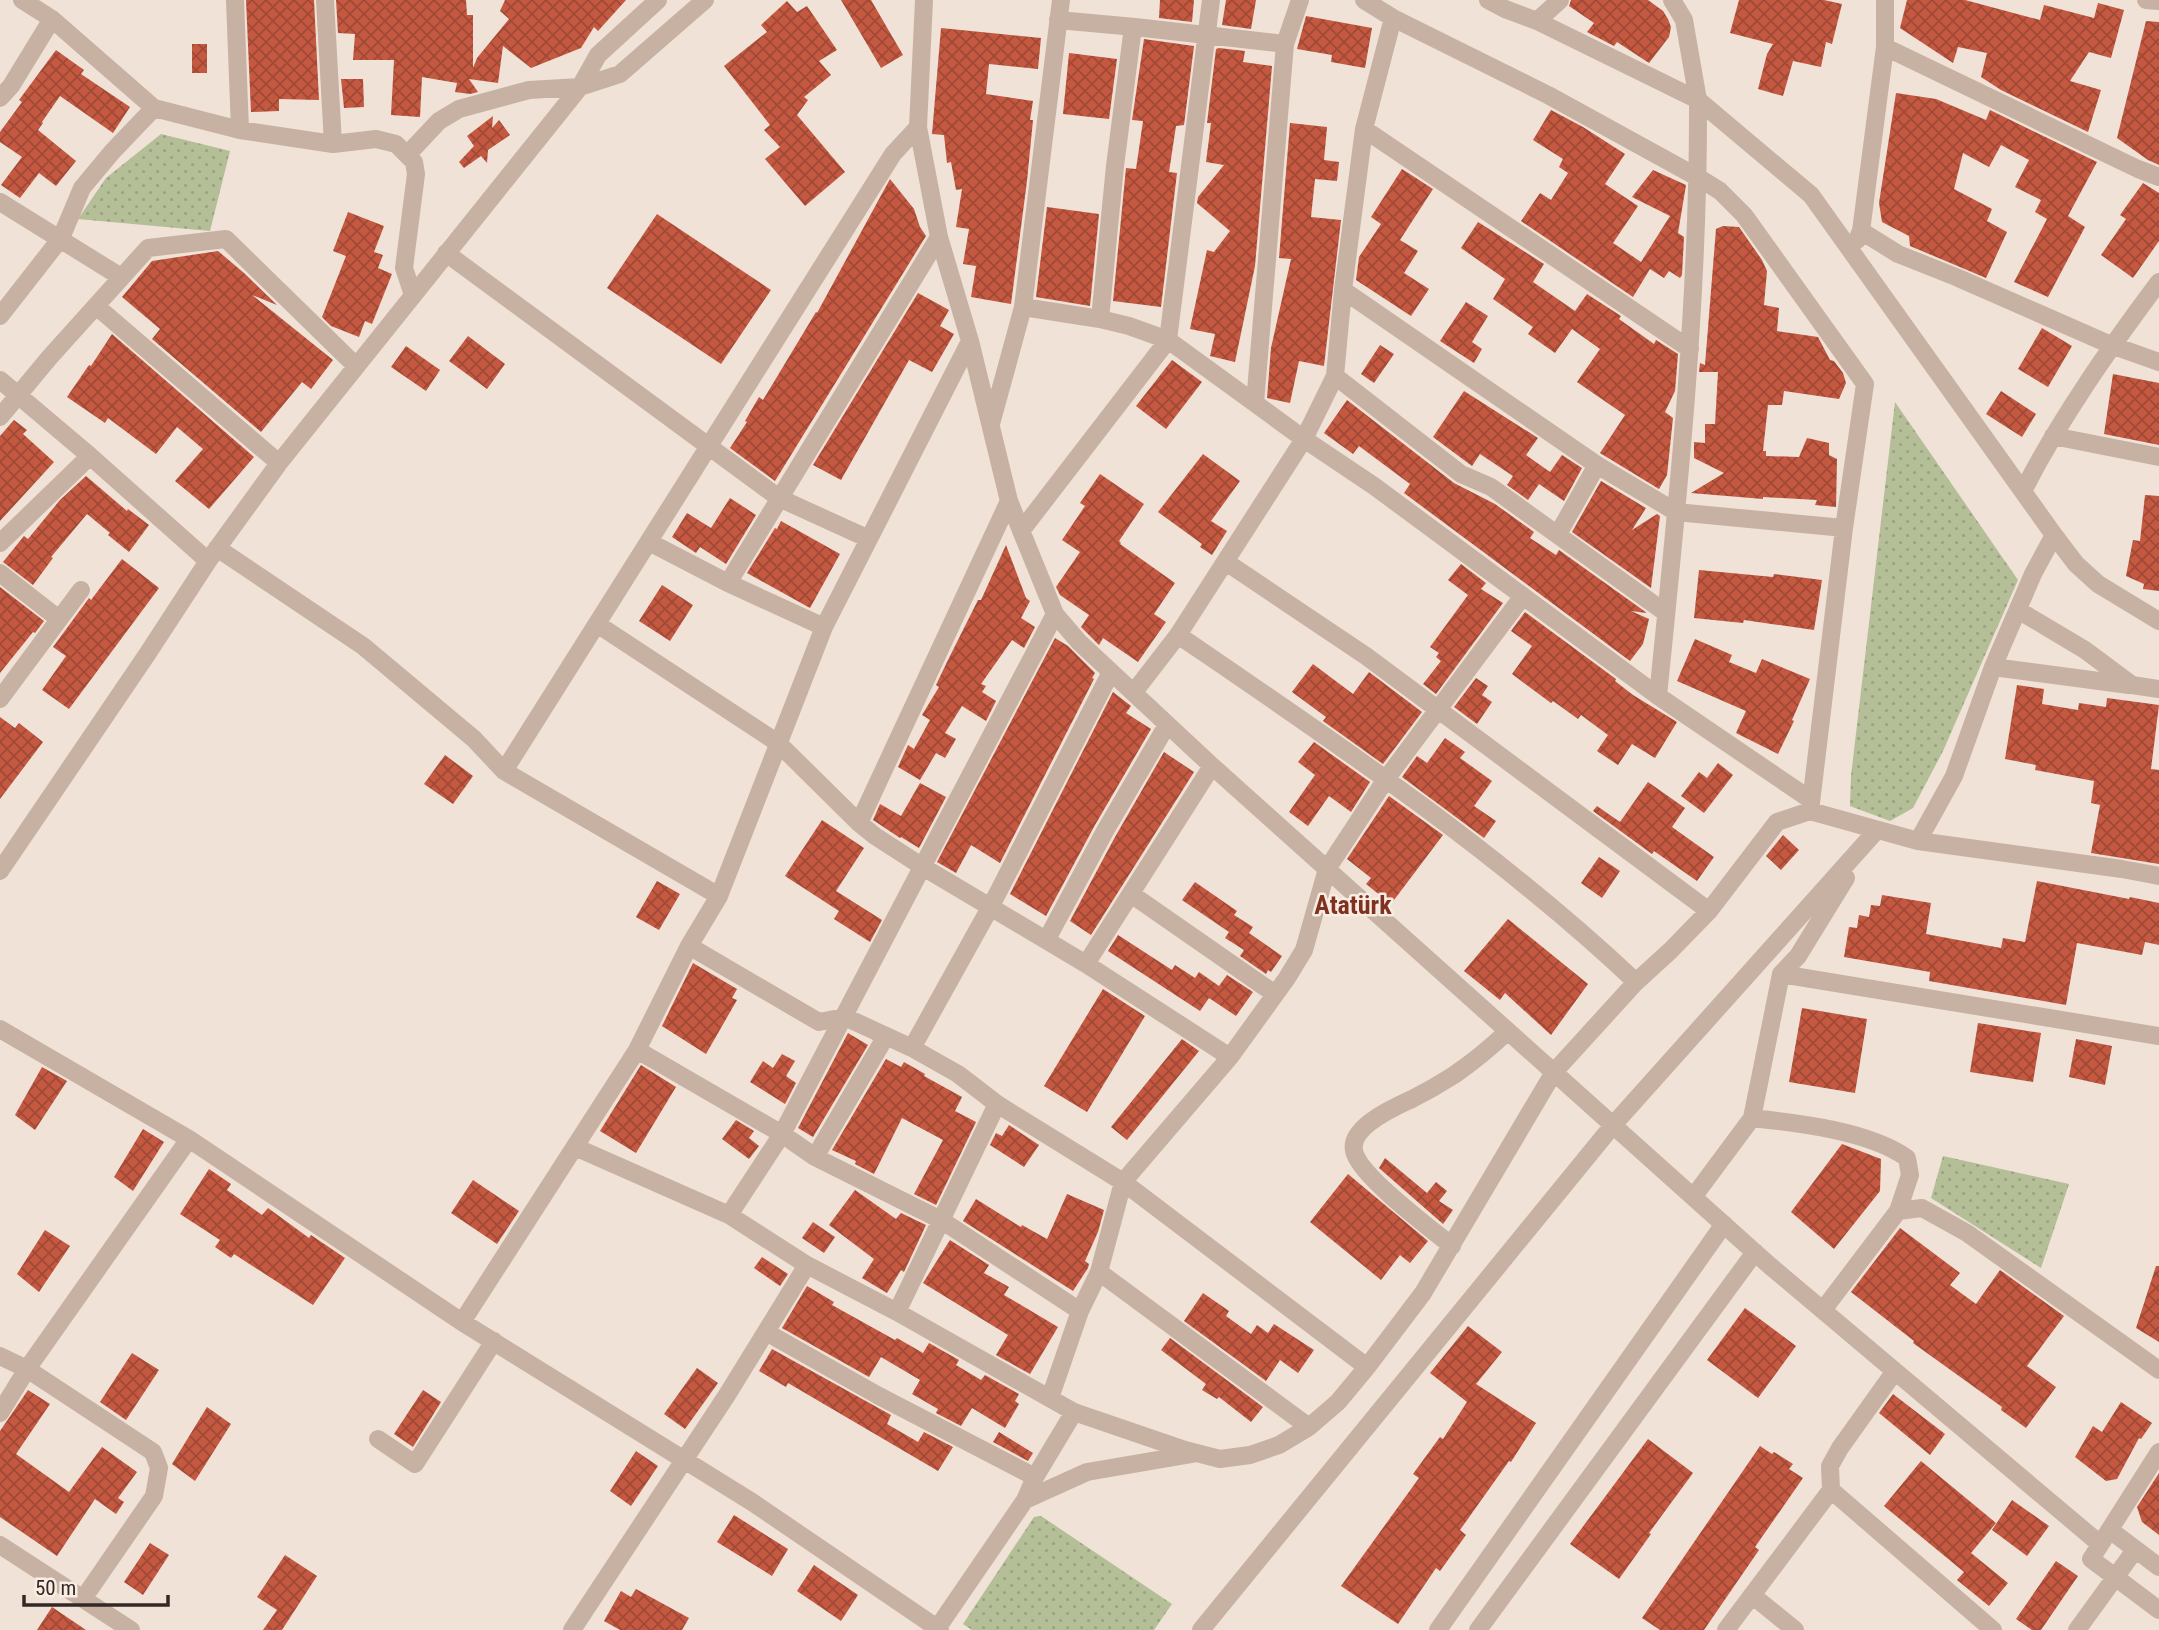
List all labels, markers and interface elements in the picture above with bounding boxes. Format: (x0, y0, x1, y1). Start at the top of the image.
district label: Atatürk (1314, 890, 1392, 920)
scale bar (24, 1564, 168, 1608)
text: 50 m (35, 1576, 76, 1600)

